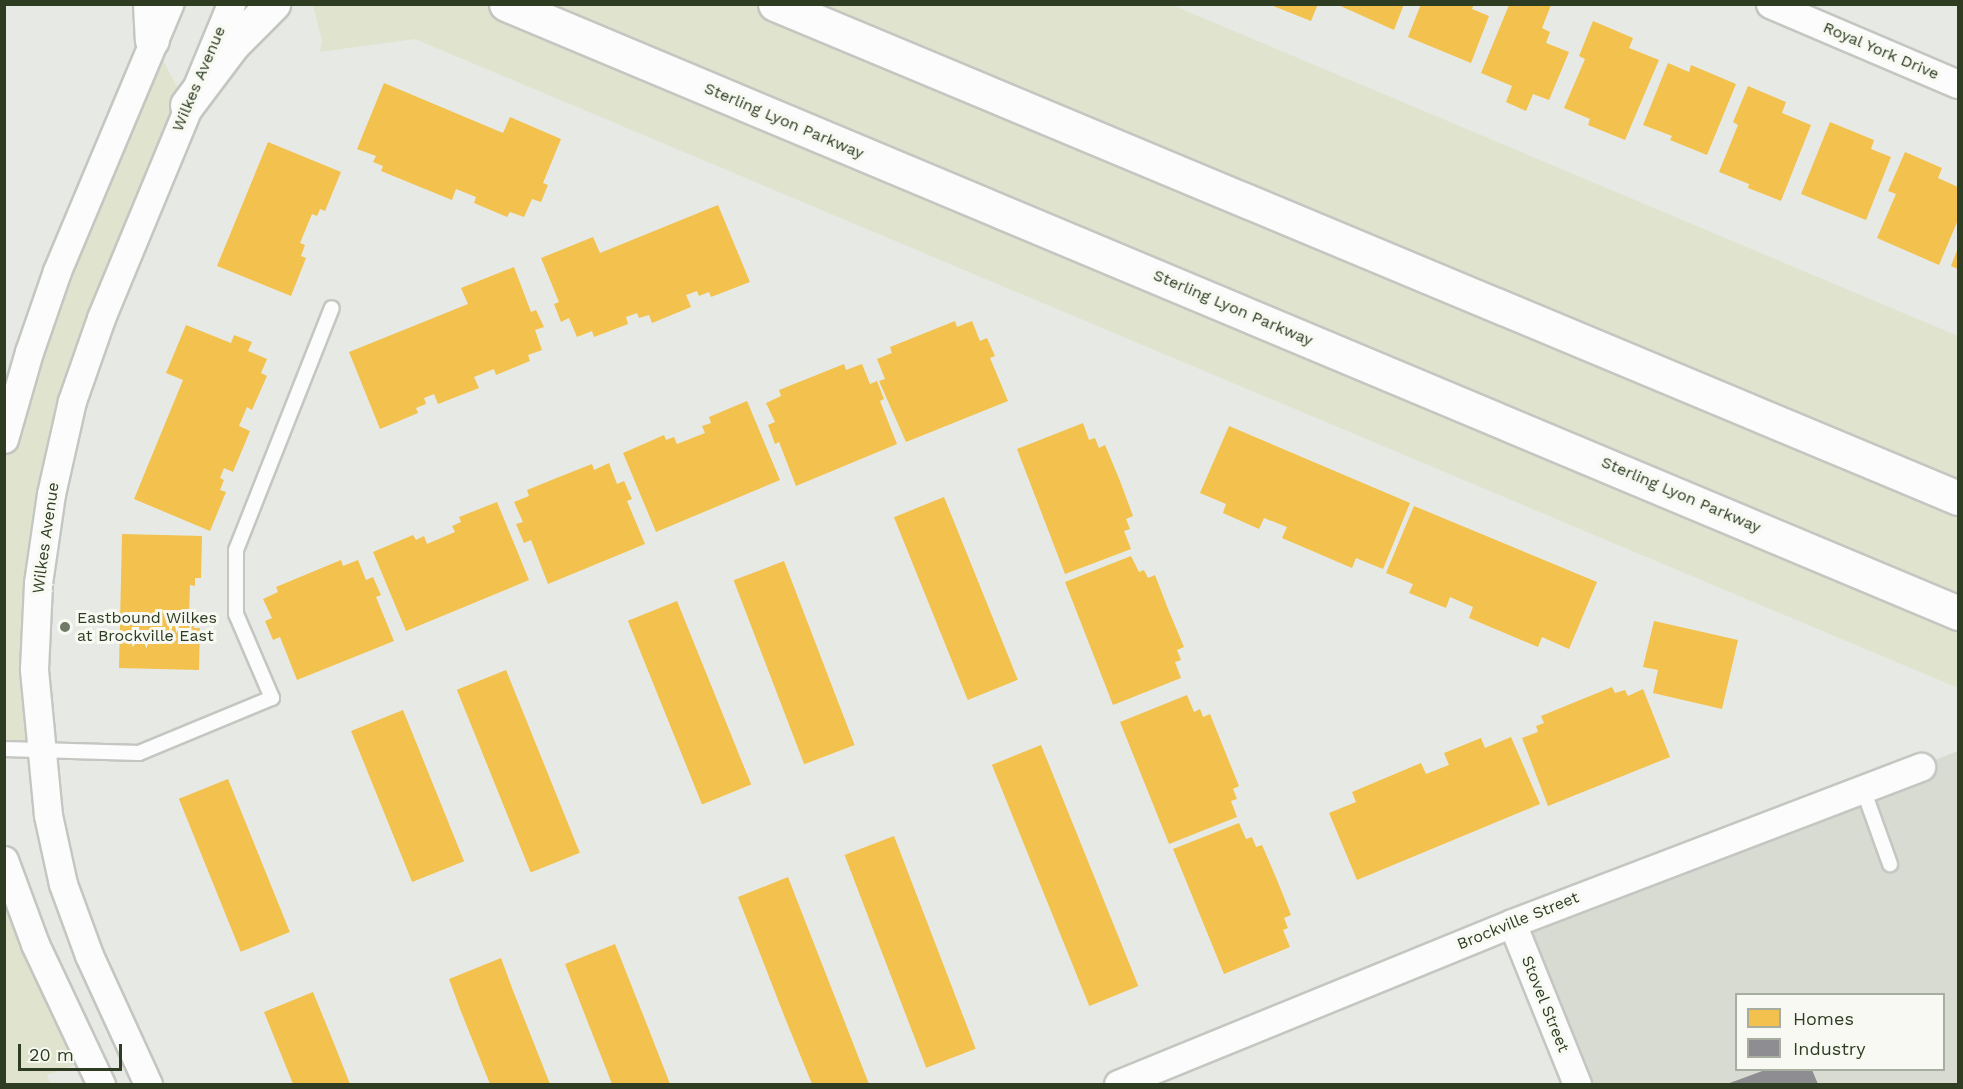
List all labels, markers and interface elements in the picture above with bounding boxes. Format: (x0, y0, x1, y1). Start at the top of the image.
street label: Royal York Drive (1819, 18, 1943, 84)
street label: Wilkes Avenue (168, 23, 230, 135)
street label: Sterling Lyon Parkway (701, 79, 867, 163)
street label: Sterling Lyon Parkway (1150, 266, 1316, 350)
street label: Sterling Lyon Parkway (1598, 453, 1764, 537)
street label: Wilkes Avenue (29, 481, 63, 595)
place label: Eastbound Wilkes at Brockville East (77, 608, 217, 646)
marker: Eastbound Wilkes at Brockville East (58, 620, 72, 634)
street label: Brockville Street (1454, 888, 1582, 954)
street label: Stovel Street (1517, 953, 1573, 1055)
legend (1735, 993, 1945, 1071)
text: Homes (1793, 1008, 1854, 1029)
scale bar (21, 1032, 124, 1070)
text: Industry (1793, 1038, 1865, 1059)
text: 20 m (29, 1044, 74, 1065)

